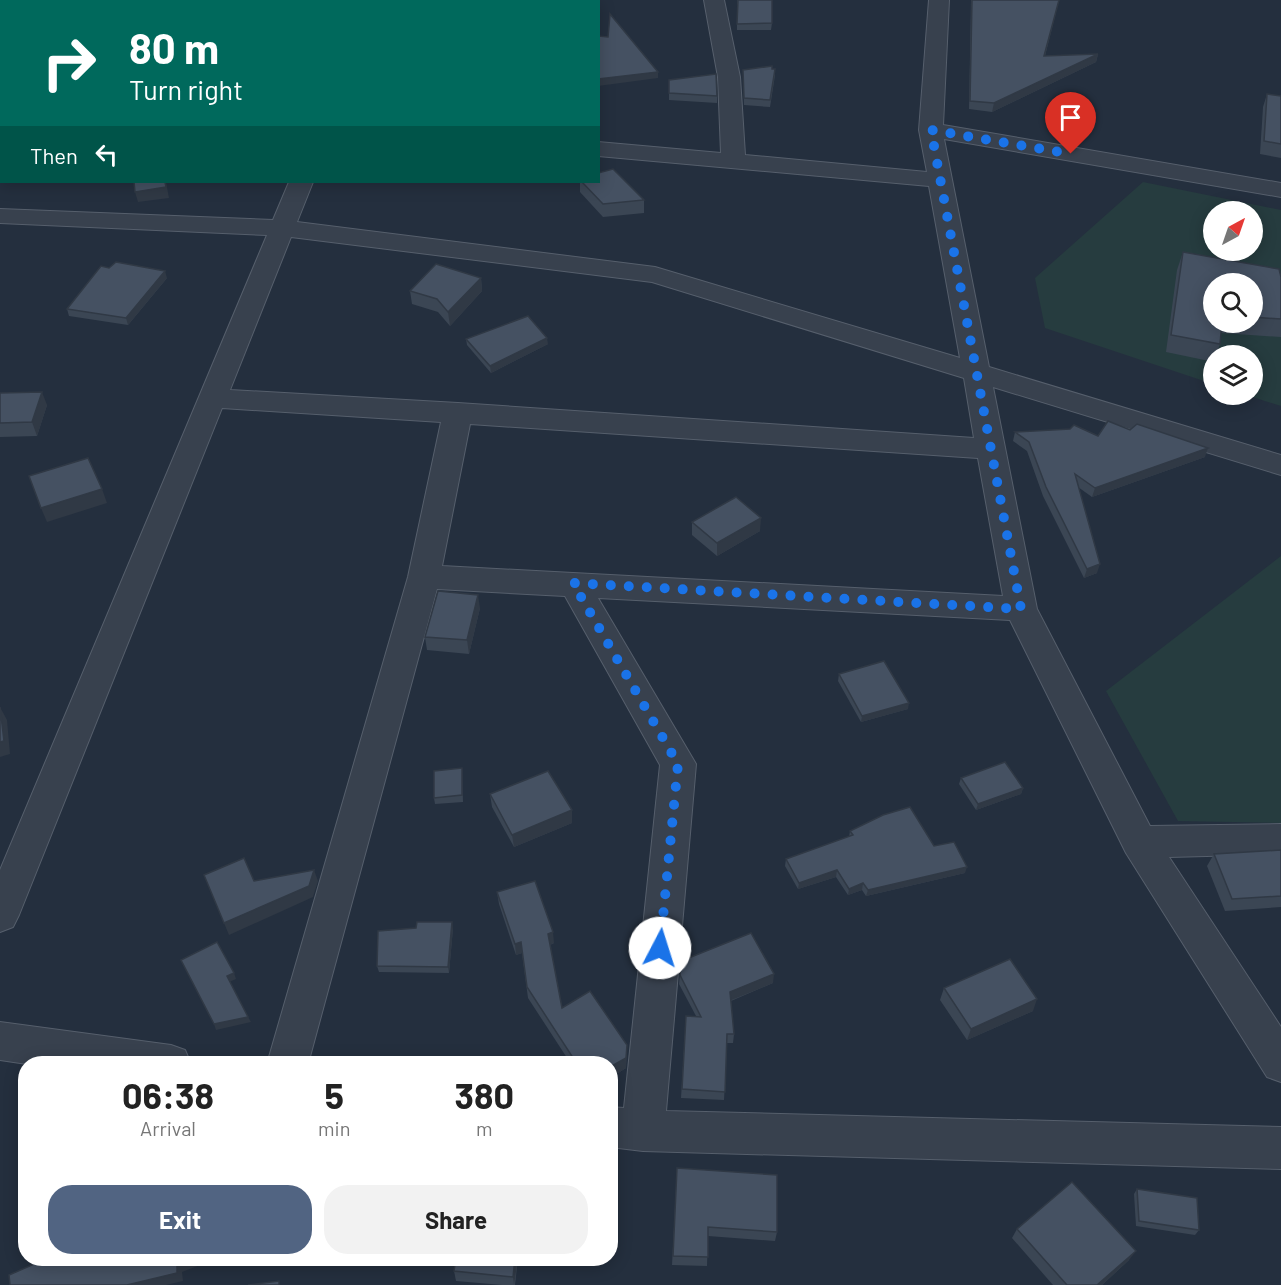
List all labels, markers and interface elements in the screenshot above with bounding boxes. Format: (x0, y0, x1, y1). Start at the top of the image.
text: 80 m (129, 22, 219, 72)
icon: right (30, 24, 108, 102)
text: Turn right (129, 73, 243, 105)
pin (1045, 92, 1096, 154)
icon: arrive (1054, 101, 1087, 134)
icon: left (90, 138, 123, 171)
text: Then (30, 142, 78, 168)
north arrow (1203, 201, 1263, 261)
map controls (1203, 201, 1263, 405)
button: search (1203, 273, 1263, 333)
button: layers (1203, 345, 1263, 405)
position arrow (628, 916, 692, 980)
text: 06:38 (122, 1073, 214, 1116)
text: 5 (325, 1073, 344, 1116)
text: 380 (454, 1073, 514, 1116)
text: Arrival (140, 1116, 196, 1140)
text: min (318, 1116, 350, 1140)
text: m (476, 1116, 492, 1140)
button: Exit (48, 1185, 312, 1254)
button: Share (324, 1185, 588, 1254)

